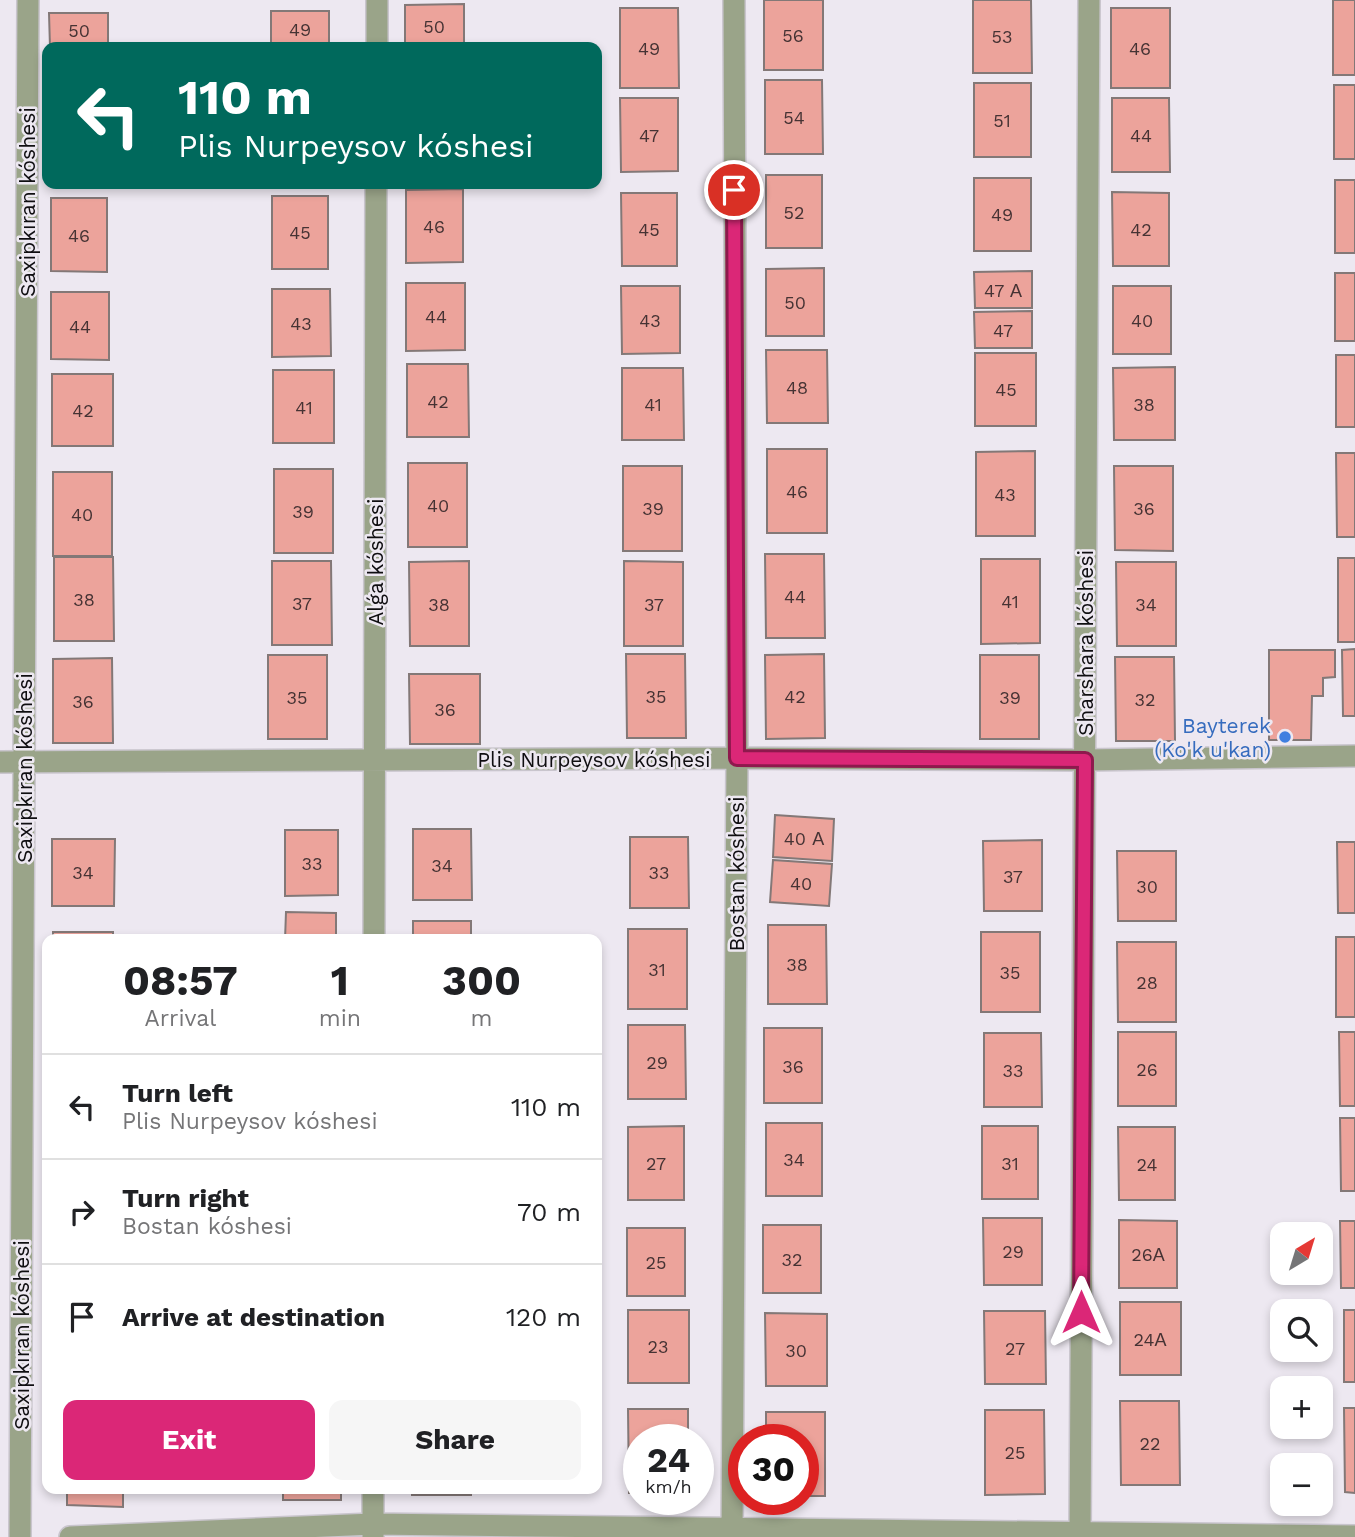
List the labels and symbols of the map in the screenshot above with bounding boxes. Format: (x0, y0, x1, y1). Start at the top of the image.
house number: 50 (423, 16, 445, 37)
house number: 49 (289, 19, 311, 40)
house number: 50 (68, 20, 90, 41)
house number: 56 (782, 25, 804, 46)
house number: 53 (992, 26, 1012, 47)
house number: 49 (638, 38, 660, 59)
house number: 46 (1129, 38, 1151, 59)
street label: Saxipkıran kóshesi (15, 107, 40, 297)
house number: 54 (783, 107, 805, 128)
house number: 51 (993, 110, 1011, 131)
house number: 47 (639, 125, 659, 146)
house number: 44 (1130, 125, 1152, 146)
pin (704, 160, 764, 220)
house number: 52 (784, 202, 804, 223)
house number: 49 (991, 204, 1013, 225)
house number: 46 (423, 216, 445, 237)
house number: 45 (638, 219, 660, 240)
house number: 42 (1130, 219, 1152, 240)
house number: 45 (289, 222, 311, 243)
house number: 46 (68, 225, 90, 246)
house number: 47 А (984, 280, 1022, 301)
house number: 50 (784, 292, 806, 313)
house number: 44 (425, 306, 447, 327)
house number: 43 (639, 310, 661, 331)
house number: 40 (1131, 310, 1153, 331)
house number: 43 (290, 313, 312, 334)
house number: 44 (69, 316, 91, 337)
house number: 47 (993, 320, 1013, 341)
house number: 48 (786, 377, 808, 398)
house number: 45 (995, 379, 1017, 400)
house number: 42 (427, 391, 449, 412)
house number: 41 (644, 394, 662, 415)
house number: 38 (1133, 394, 1155, 415)
house number: 41 (295, 397, 313, 418)
house number: 42 (72, 400, 94, 421)
house number: 46 (786, 481, 808, 502)
house number: 43 (994, 484, 1016, 505)
house number: 40 (427, 495, 449, 516)
house number: 39 (642, 498, 664, 519)
house number: 36 (1133, 498, 1155, 519)
street label: Alǵa kóshesi (363, 499, 388, 626)
house number: 39 (292, 501, 314, 522)
house number: 40 (71, 504, 93, 525)
street label: Sharshara kóshesi (1073, 550, 1098, 736)
house number: 44 (784, 586, 806, 607)
house number: 38 (73, 589, 95, 610)
house number: 41 (1001, 591, 1019, 612)
house number: 37 (292, 593, 312, 614)
house number: 38 (428, 594, 450, 615)
house number: 37 (644, 594, 664, 615)
house number: 34 (1135, 594, 1157, 615)
street label: Saxipkıran kóshesi (12, 673, 37, 863)
house number: 35 (646, 686, 666, 707)
house number: 42 (784, 686, 806, 707)
house number: 35 (287, 687, 307, 708)
house number: 39 (999, 687, 1021, 708)
house number: 32 (1135, 689, 1156, 710)
house number: 36 (72, 691, 94, 712)
house number: 36 (434, 699, 456, 720)
place label: Bayterek (Ko'k u'kan) (1154, 713, 1271, 762)
marker: Bayterek (Ko'k u'kan) (1277, 729, 1293, 745)
street label: Plis Nurpeysov kóshesi (477, 747, 711, 772)
street label: Bostan kóshesi (724, 796, 749, 952)
house number: 40 А (784, 828, 824, 849)
house number: 33 (302, 853, 323, 874)
house number: 34 (431, 855, 453, 876)
house number: 34 (72, 862, 94, 883)
house number: 33 (649, 862, 670, 883)
house number: 37 (1003, 866, 1023, 887)
house number: 40 (790, 873, 812, 894)
house number: 30 (1136, 876, 1158, 897)
house number: 38 (786, 954, 808, 975)
house number: 31 (648, 959, 666, 980)
house number: 35 (1000, 962, 1020, 983)
house number: 28 (1136, 972, 1158, 993)
house number: 29 (646, 1052, 668, 1073)
house number: 36 (782, 1056, 804, 1077)
house number: 26 (1136, 1059, 1158, 1080)
house number: 33 (1003, 1060, 1024, 1081)
house number: 34 (783, 1149, 805, 1170)
house number: 27 (646, 1153, 666, 1174)
house number: 31 (1001, 1153, 1019, 1174)
house number: 24 (1137, 1154, 1157, 1175)
north arrow (1270, 1222, 1334, 1284)
street label: Saxipkıran kóshesi (9, 1240, 34, 1430)
house number: 29 (1002, 1241, 1024, 1262)
house number: 26А (1131, 1244, 1165, 1265)
house number: 32 (782, 1249, 803, 1270)
house number: 25 (646, 1252, 666, 1273)
position arrow (1044, 1275, 1118, 1349)
house number: 24А (1134, 1329, 1166, 1350)
house number: 23 (648, 1336, 669, 1357)
house number: 27 (1005, 1338, 1025, 1359)
house number: 30 (785, 1340, 807, 1361)
speed limit sign: 30 (728, 1424, 819, 1515)
house number: 22 (1140, 1433, 1161, 1454)
house number: 25 (1005, 1442, 1025, 1463)

